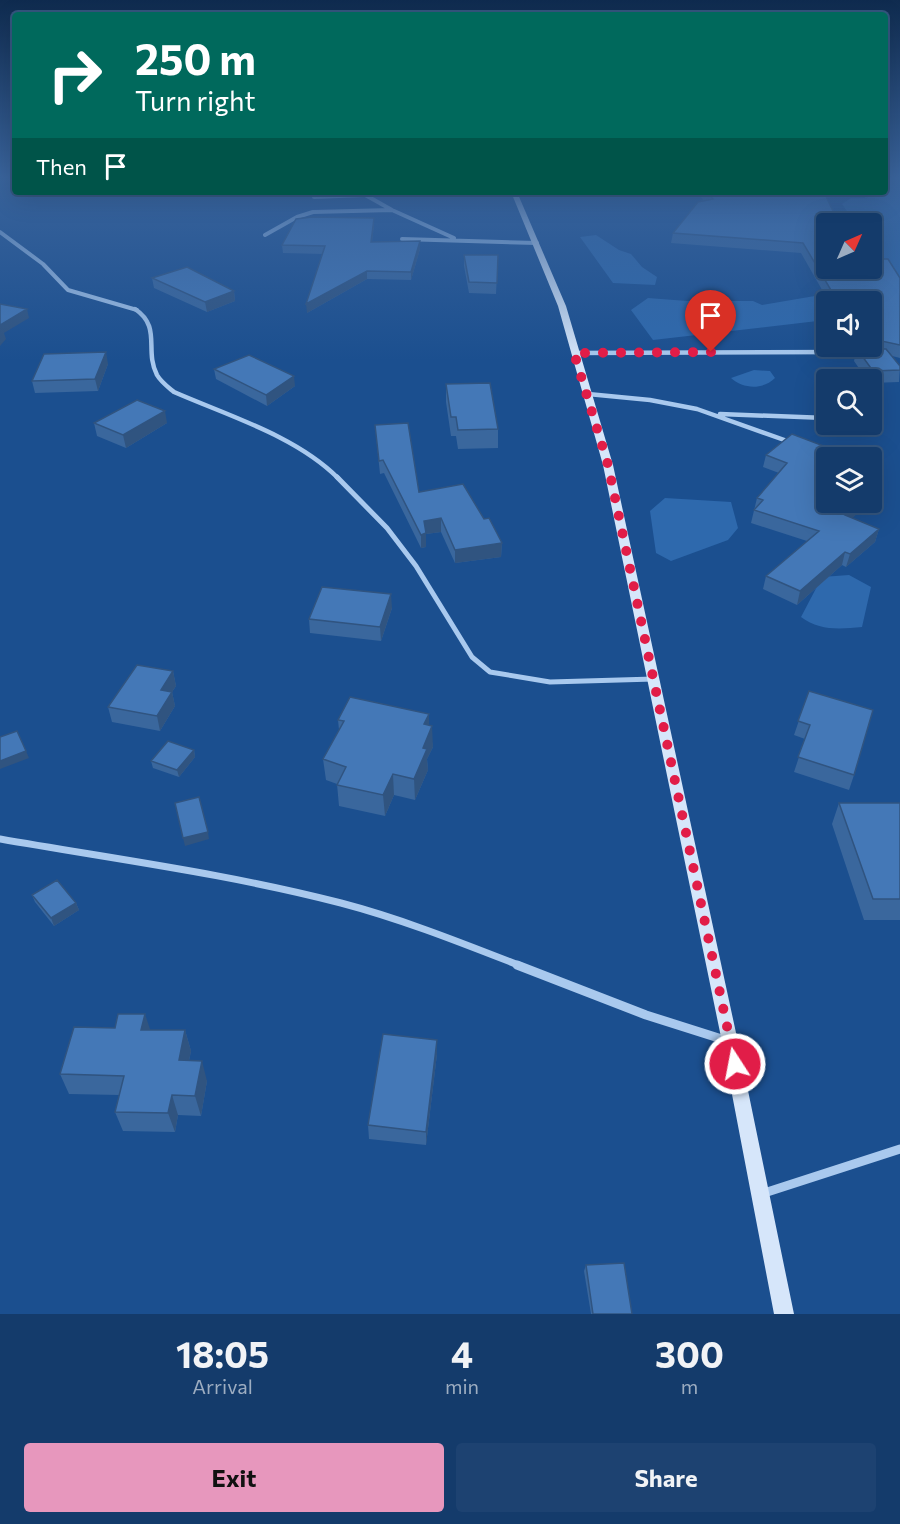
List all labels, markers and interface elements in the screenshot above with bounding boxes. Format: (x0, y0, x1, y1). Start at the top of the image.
text: 250 m (135, 32, 256, 84)
icon: right (36, 36, 114, 114)
text: Turn right (135, 84, 255, 117)
icon: arrive (99, 150, 132, 183)
text: Then (36, 153, 87, 180)
north arrow (816, 213, 882, 279)
map controls (816, 213, 882, 513)
pin (685, 290, 736, 352)
button: sound (816, 291, 882, 357)
icon: arrive (694, 299, 727, 332)
button: search (816, 369, 882, 435)
button: layers (816, 447, 882, 513)
position arrow (703, 1032, 767, 1096)
text: 18:05 (176, 1331, 269, 1375)
text: 4 (451, 1331, 473, 1375)
text: 300 (655, 1331, 724, 1375)
text: Arrival (192, 1374, 253, 1398)
text: min (445, 1374, 479, 1398)
text: m (681, 1374, 698, 1398)
button: Exit (24, 1443, 444, 1512)
button: Share (456, 1443, 876, 1512)

